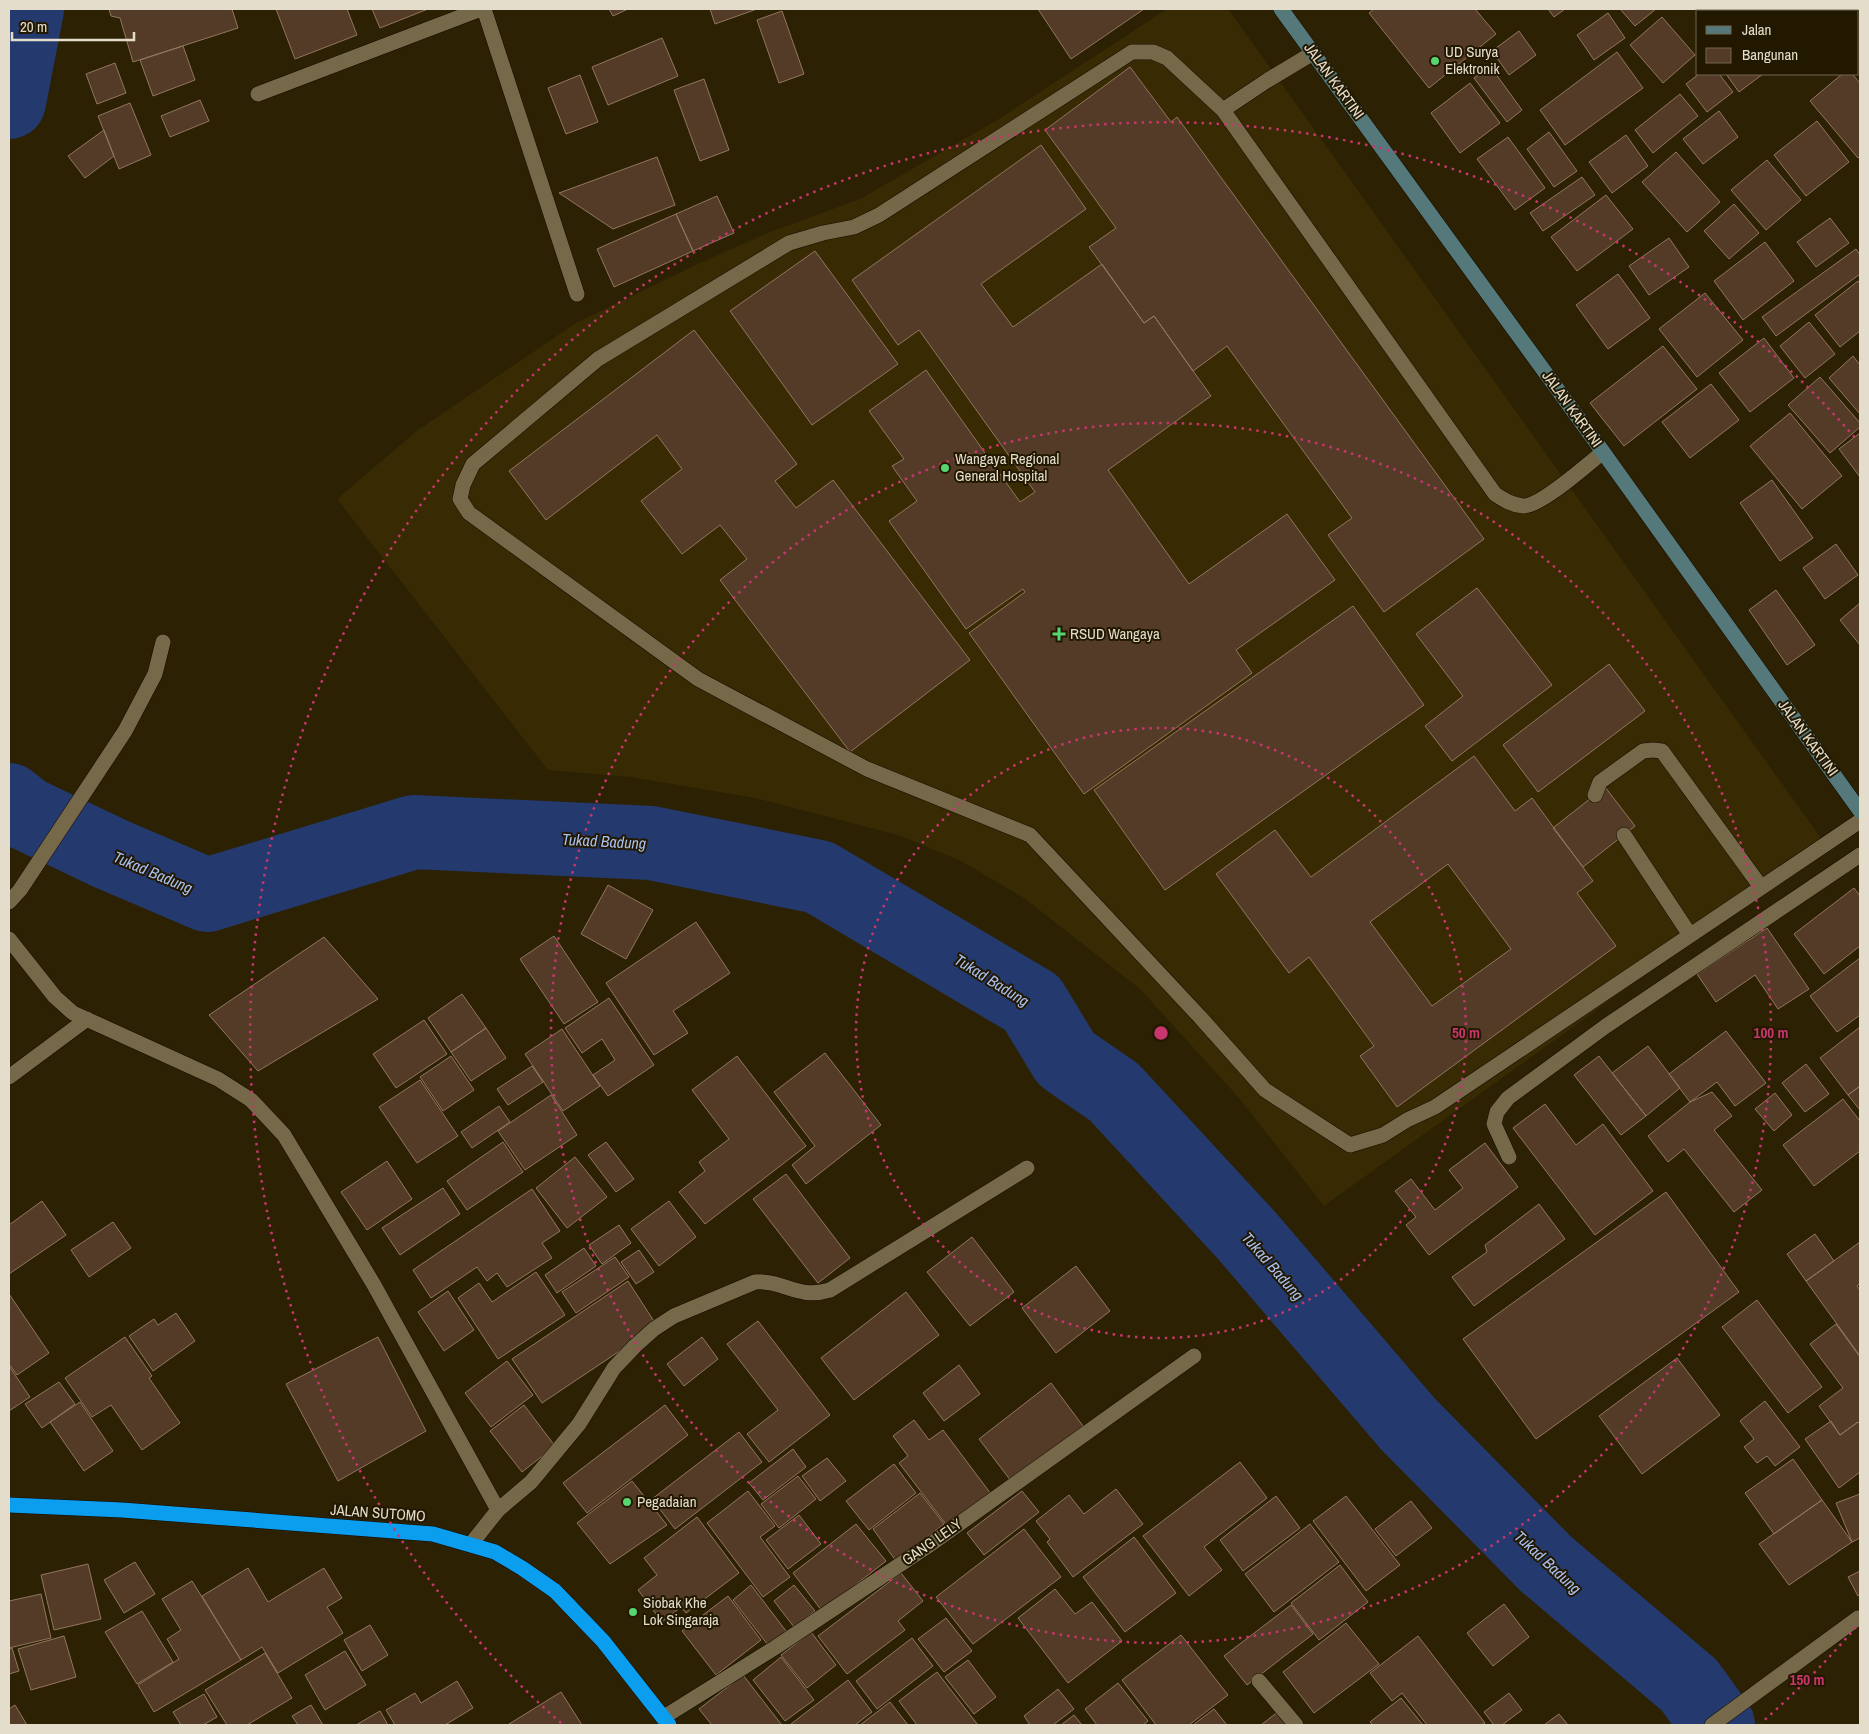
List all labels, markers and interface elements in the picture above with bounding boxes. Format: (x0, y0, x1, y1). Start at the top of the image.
scale bar (12, 10, 135, 42)
legend (1696, 10, 1859, 75)
text: 20 m (20, 16, 47, 37)
text: Jalan (1742, 19, 1771, 40)
street label: JALAN KARTINI (1299, 38, 1369, 123)
place label: UD Surya Elektronik (1445, 41, 1501, 79)
text: Bangunan (1742, 44, 1798, 65)
marker: UD Surya Elektronik (1429, 55, 1441, 67)
street label: JALAN KARTINI (1537, 366, 1607, 451)
place label: Wangaya Regional General Hospital (955, 448, 1059, 486)
marker: Wangaya Regional General Hospital (939, 462, 951, 474)
place label: RSUD Wangaya (1070, 623, 1160, 644)
marker: RSUD Wangaya (1052, 627, 1066, 641)
street label: JALAN KARTINI (1773, 695, 1843, 780)
water label: Tukad Badung (561, 828, 647, 854)
water label: Tukad Badung (110, 845, 196, 899)
water label: Tukad Badung (950, 948, 1034, 1012)
text: 50 m (1452, 1022, 1480, 1043)
text: 100 m (1754, 1022, 1788, 1043)
centre of rings (1152, 1024, 1170, 1042)
water label: Tukad Badung (1237, 1227, 1309, 1305)
place label: Pegadaian (637, 1491, 697, 1512)
marker: Pegadaian (621, 1496, 633, 1508)
street label: JALAN SUTOMO (330, 1499, 426, 1526)
street label: GANG LELY (897, 1513, 967, 1570)
water label: Tukad Badung (1510, 1525, 1586, 1599)
place label: Siobak Khe Lok Singaraja (643, 1592, 719, 1630)
marker: Siobak Khe Lok Singaraja (627, 1606, 639, 1618)
text: 150 m (1790, 1669, 1824, 1690)

